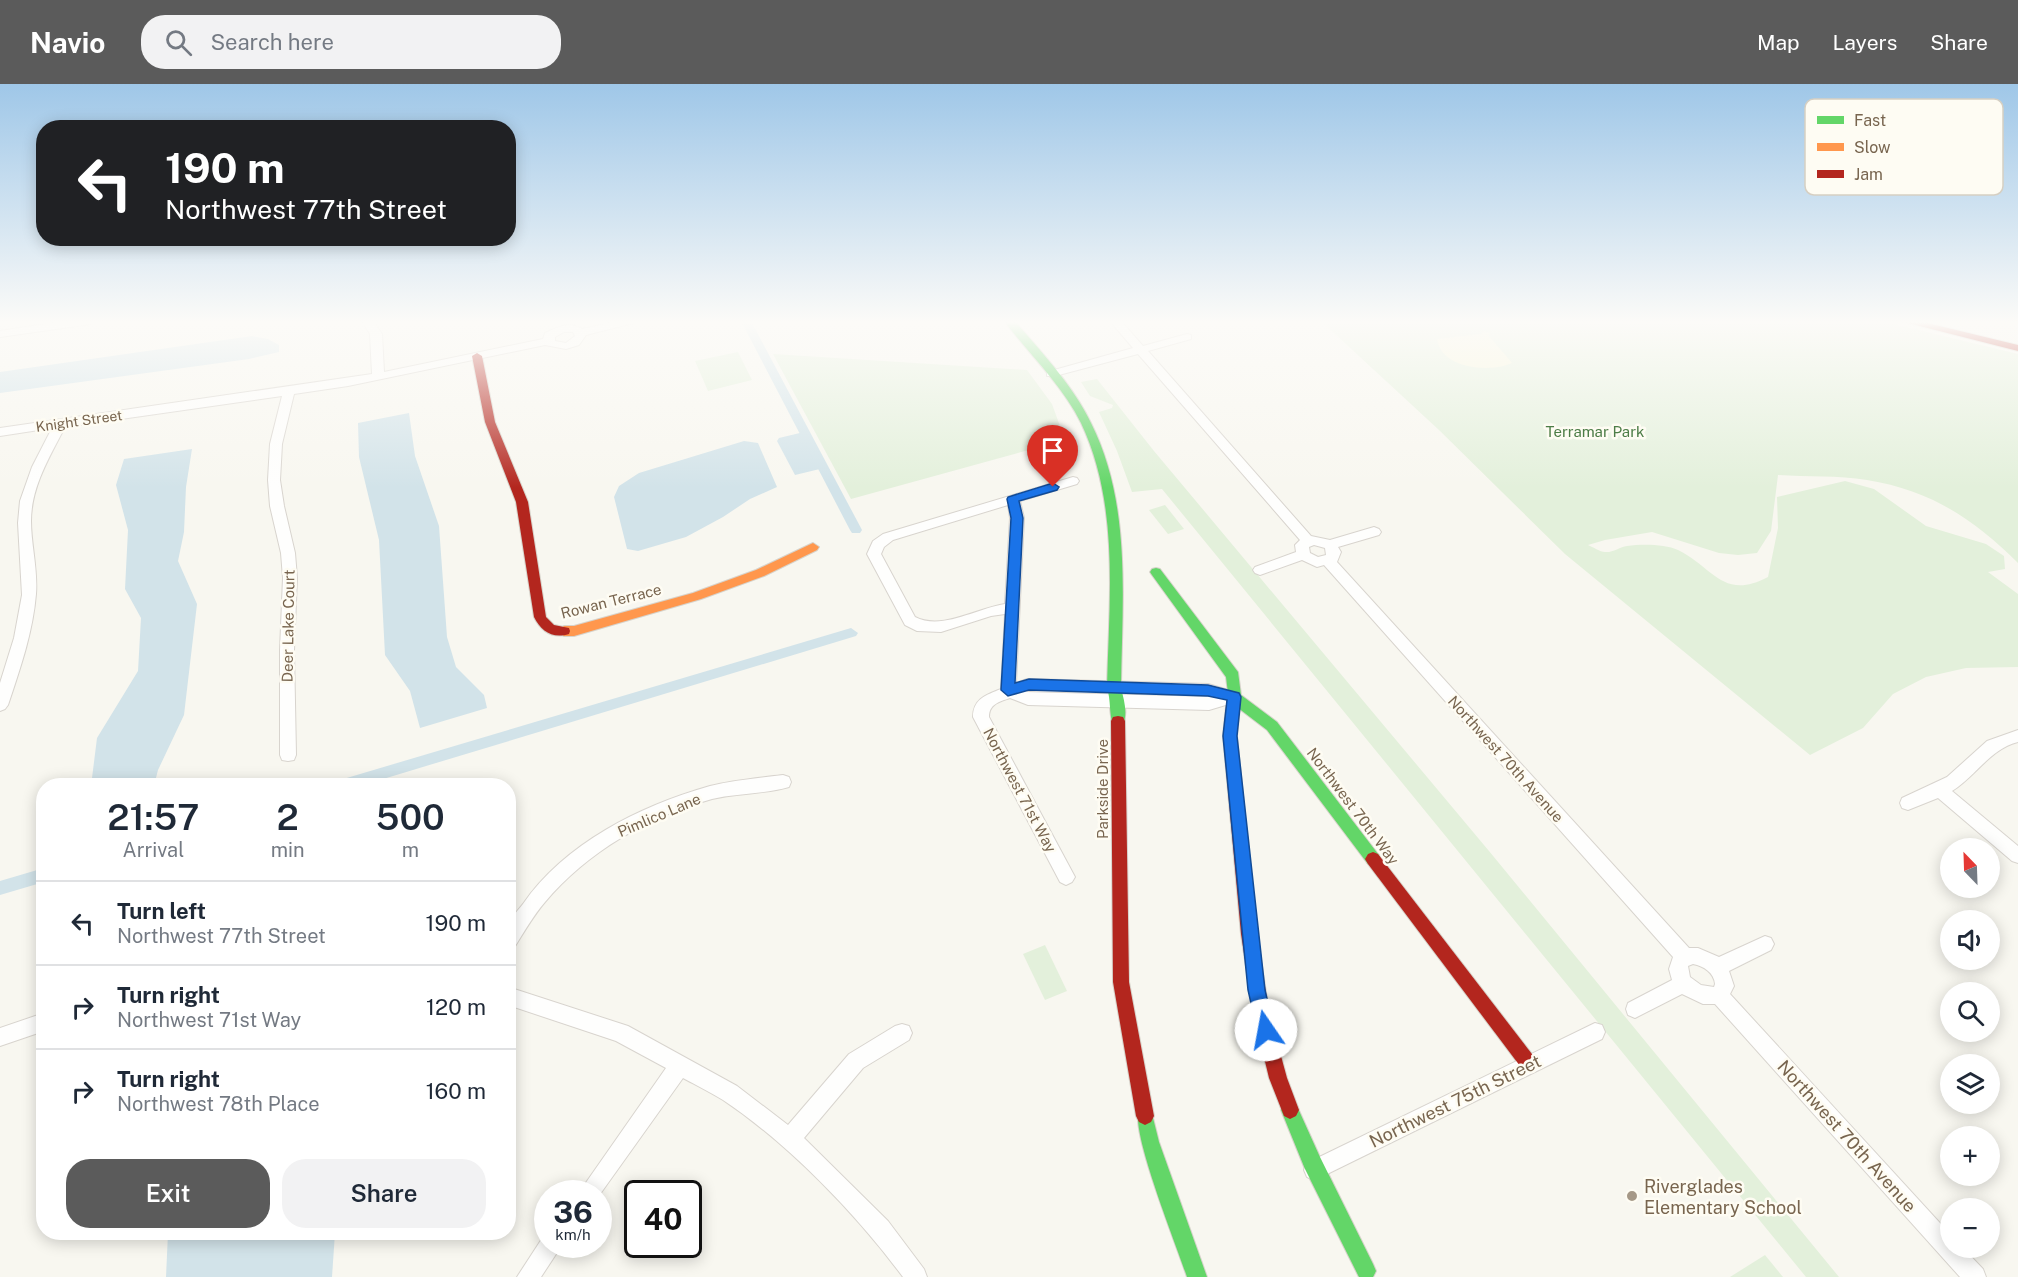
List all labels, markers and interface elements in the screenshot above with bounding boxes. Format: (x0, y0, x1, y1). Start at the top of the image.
search box (141, 15, 561, 69)
text: Navio (30, 26, 105, 59)
icon: search (162, 26, 195, 59)
text: Search here (210, 29, 334, 55)
text: Map (1757, 30, 1800, 55)
text: Layers (1833, 30, 1897, 55)
text: Share (1930, 30, 1988, 55)
legend (1805, 99, 2003, 195)
text: Fast (1854, 111, 1886, 130)
text: Slow (1854, 138, 1891, 157)
text: 190 m (165, 143, 285, 192)
icon: left (66, 144, 144, 222)
text: Jam (1854, 165, 1883, 184)
text: Northwest 77th Street (165, 193, 447, 225)
street label: Knight Street (35, 407, 123, 435)
park label: Terramar Park (1546, 423, 1644, 440)
pin (1027, 425, 1078, 487)
icon: arrive (1036, 434, 1069, 467)
street label: Deer Lake Court (279, 569, 297, 683)
street label: Rowan Terrace (559, 580, 663, 622)
street label: Northwest 70th Avenue (1445, 692, 1567, 826)
street label: Northwest 71st Way (980, 725, 1060, 855)
street label: Parkside Drive (1094, 739, 1111, 839)
street label: Northwest 70th Way (1304, 744, 1402, 868)
street label: Pimlico Lane (615, 790, 703, 840)
text: 21:57 (107, 796, 199, 838)
text: 2 (277, 796, 299, 838)
text: 500 (376, 796, 445, 838)
text: Arrival (122, 838, 184, 862)
text: min (271, 838, 305, 862)
text: m (402, 838, 419, 862)
north arrow (1940, 838, 2000, 898)
map controls (1940, 838, 2000, 1258)
text: Turn left (117, 898, 206, 924)
icon: left (66, 907, 99, 940)
text: 190 m (426, 910, 486, 936)
button: sound (1940, 910, 2000, 970)
text: Northwest 77th Street (117, 924, 326, 948)
text: Turn right (117, 982, 220, 1008)
button: search (1940, 982, 2000, 1042)
icon: right (66, 991, 99, 1024)
text: 120 m (426, 994, 486, 1020)
position arrow (1234, 998, 1298, 1062)
text: Northwest 71st Way (117, 1008, 301, 1032)
street label: Northwest 75th Street (1366, 1050, 1544, 1152)
button: layers (1940, 1054, 2000, 1114)
street label: Northwest 70th Avenue (1773, 1056, 1921, 1216)
text: Turn right (117, 1066, 220, 1092)
icon: right (66, 1075, 99, 1108)
text: 160 m (426, 1078, 486, 1104)
text: Northwest 78th Place (117, 1092, 320, 1116)
button: + (1940, 1126, 2000, 1186)
button: Exit (66, 1159, 270, 1228)
button: Share (282, 1159, 486, 1228)
place label: Riverglades Elementary School (1644, 1176, 1802, 1218)
speed limit sign: 40 (624, 1180, 702, 1258)
marker: Riverglades Elementary School (1625, 1189, 1639, 1203)
text: 36 (553, 1194, 593, 1230)
button: − (1940, 1198, 2000, 1258)
text: km/h (555, 1226, 591, 1243)

